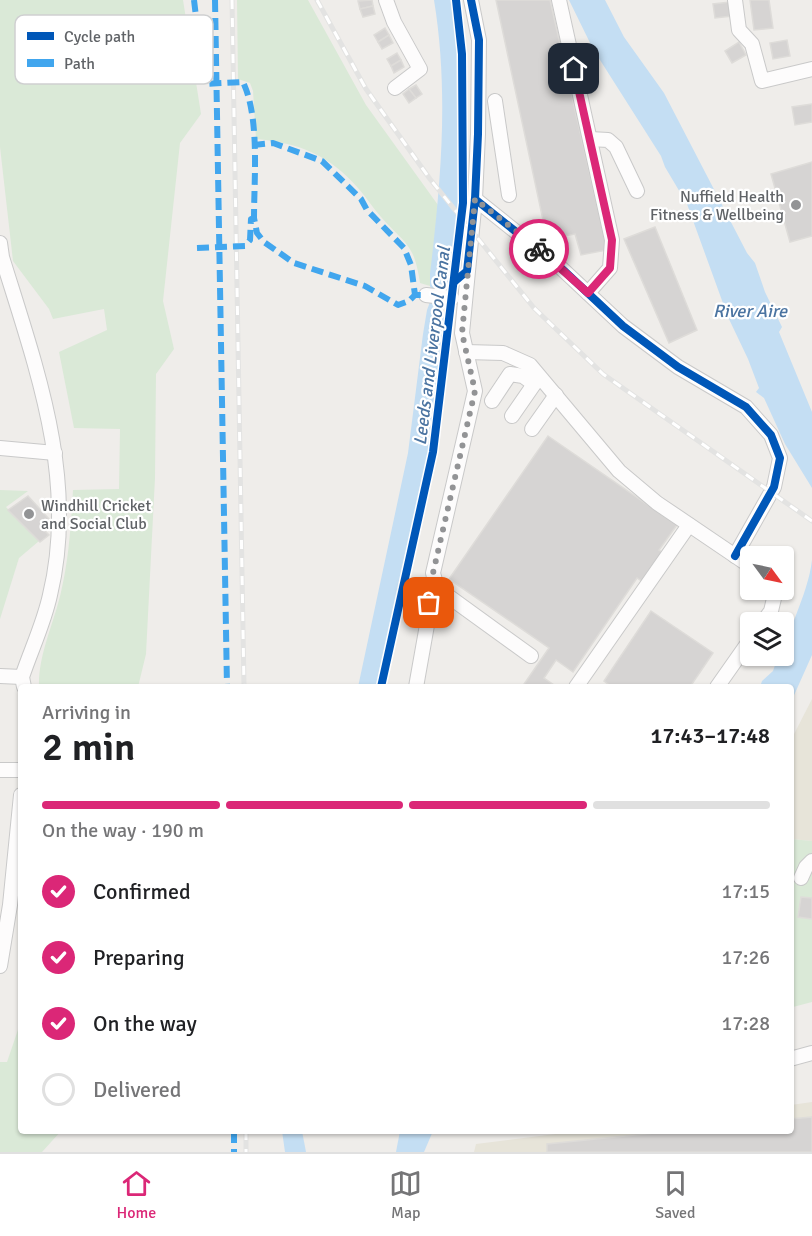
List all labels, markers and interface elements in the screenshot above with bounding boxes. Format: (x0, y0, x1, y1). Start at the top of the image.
legend (15, 15, 213, 84)
text: Cycle path (64, 27, 135, 47)
pin (548, 43, 599, 94)
icon: home (557, 52, 590, 85)
text: Path (64, 54, 95, 74)
place label: Nuffield Health Fitness & Wellbeing (650, 187, 784, 225)
marker: Nuffield Health Fitness & Wellbeing (789, 198, 803, 212)
courier (509, 219, 569, 279)
icon: bike (523, 233, 556, 266)
water label: Leeds and Liverpool Canal (409, 244, 455, 446)
water label: River Aire (713, 300, 788, 322)
place label: Windhill Cricket and Social Club (41, 496, 151, 534)
marker: Windhill Cricket and Social Club (22, 507, 36, 521)
north arrow (740, 546, 794, 600)
map controls (740, 546, 794, 666)
pin (403, 577, 454, 628)
icon: bag (412, 586, 445, 619)
button: layers (740, 612, 794, 666)
text: Arriving in (42, 700, 131, 725)
text: 17:43–17:48 (651, 722, 770, 749)
text: 2 min (42, 723, 135, 771)
text: On the way · 190 m (42, 818, 204, 843)
icon: check (42, 875, 75, 908)
text: Confirmed (93, 878, 191, 905)
text: 17:15 (721, 879, 770, 904)
icon: check (42, 941, 75, 974)
text: Preparing (93, 944, 185, 971)
text: 17:26 (721, 945, 770, 970)
icon: check (42, 1007, 75, 1040)
text: On the way (93, 1010, 197, 1037)
text: 17:28 (721, 1011, 770, 1036)
text: Delivered (93, 1076, 181, 1103)
tab: Home (116, 1167, 156, 1223)
tab: Map (389, 1167, 422, 1223)
tab: Saved (655, 1167, 696, 1223)

